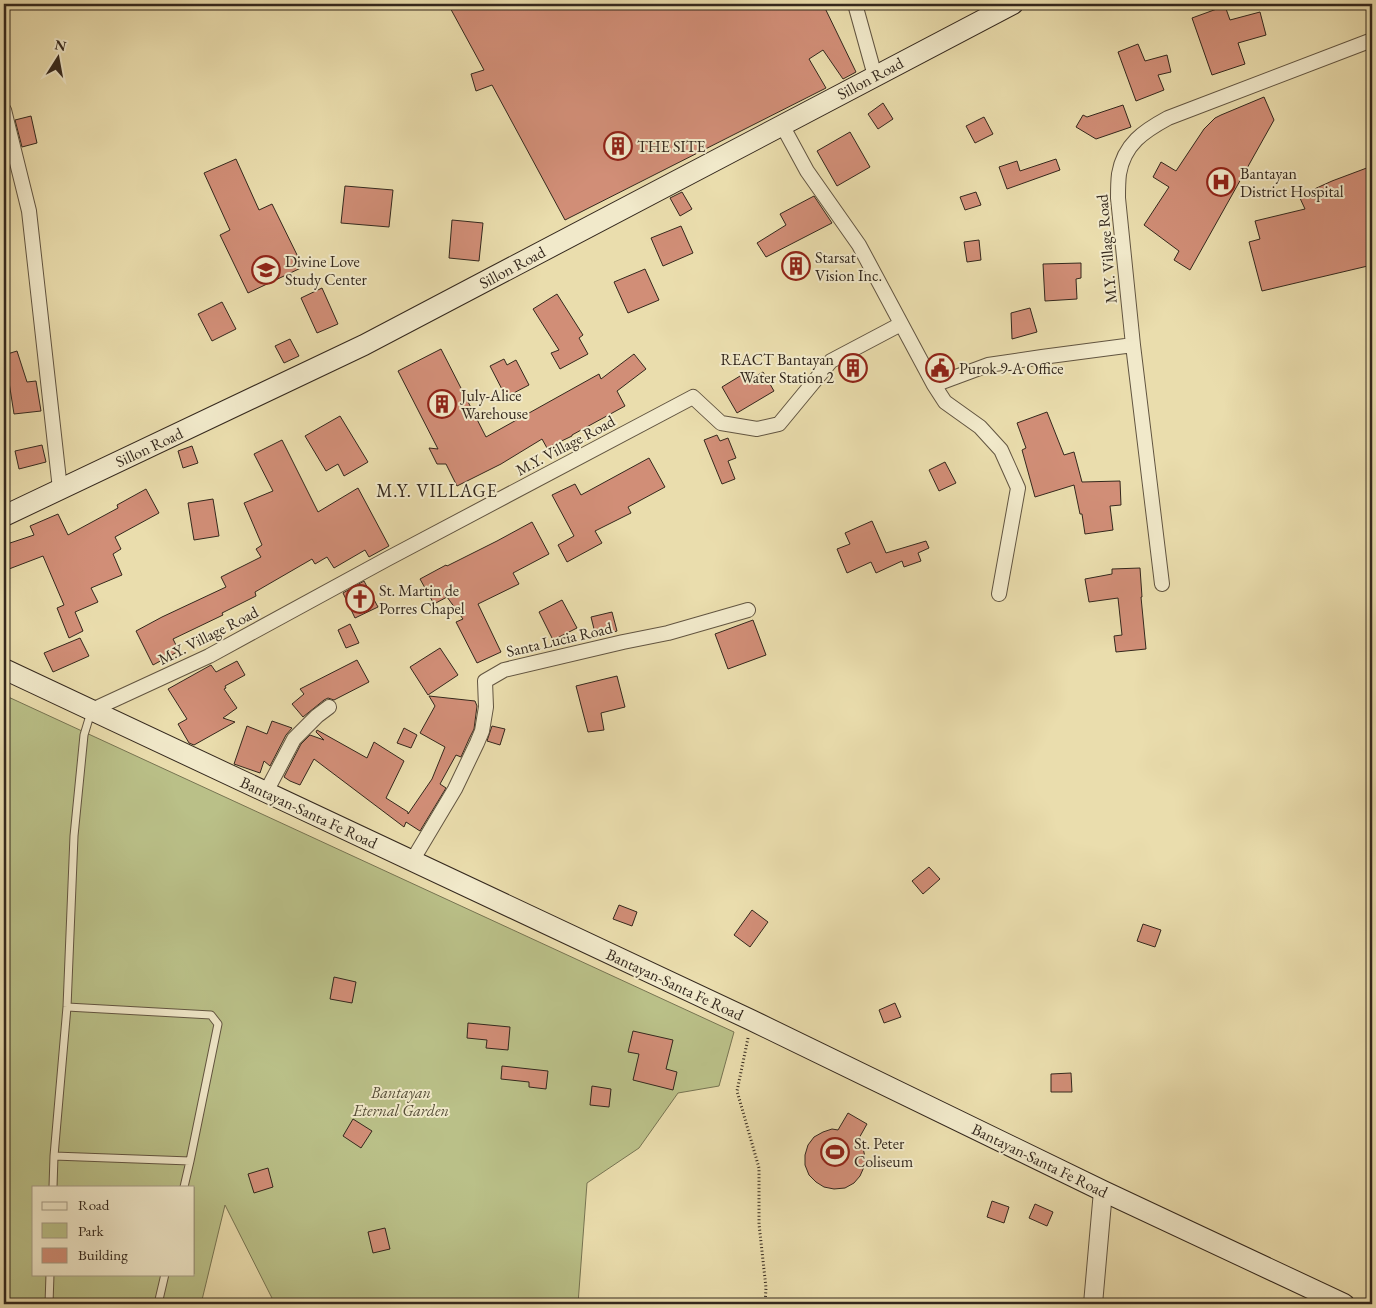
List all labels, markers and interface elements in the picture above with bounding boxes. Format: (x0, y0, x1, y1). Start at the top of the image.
north arrow (32, 32, 82, 82)
text: N (53, 35, 68, 55)
street label: Sillon Road (833, 52, 908, 105)
building icon: THE SITE (603, 131, 633, 161)
place label: THE SITE (637, 136, 706, 157)
place label: Bantayan District Hospital (1240, 163, 1344, 202)
hospital icon: Bantayan District Hospital (1206, 167, 1236, 197)
street label: M.Y. Village Road (1091, 193, 1122, 304)
street label: Sillon Road (475, 241, 550, 294)
place label: Starsat Vision Inc. (815, 247, 882, 286)
place label: Divine Love Study Center (285, 251, 368, 290)
building icon: Starsat Vision Inc. (781, 251, 811, 281)
school or university icon: Divine Love Study Center (251, 255, 281, 285)
place label: REACT Bantayan Water Station 2 (721, 349, 835, 388)
building icon: REACT Bantayan Water Station 2 (838, 353, 868, 383)
public building icon: Purok 9-A Office (925, 353, 955, 383)
place label: Purok 9-A Office (959, 358, 1063, 379)
place label: July-Alice Warehouse (459, 385, 528, 424)
building icon: July-Alice Warehouse (427, 389, 457, 419)
street label: M.Y. Village Road (512, 410, 619, 480)
street label: Sillon Road (112, 422, 187, 472)
district label: M.Y. VILLAGE (376, 479, 498, 502)
place label: St. Martin de Porres Chapel (379, 580, 465, 619)
church icon: St. Martin de Porres Chapel (345, 584, 375, 614)
street label: M.Y. Village Road (155, 601, 263, 670)
street label: Santa Lucia Road (504, 617, 615, 662)
street label: Bantayan-Santa Fe Road (237, 771, 382, 854)
street label: Bantayan-Santa Fe Road (603, 943, 748, 1026)
park label: Bantayan Eternal Garden (352, 1082, 449, 1121)
street label: Bantayan-Santa Fe Road (968, 1118, 1112, 1203)
place label: St. Peter Coliseum (854, 1133, 914, 1172)
sports icon: St. Peter Coliseum (820, 1137, 850, 1167)
legend (32, 1186, 195, 1276)
text: Road (78, 1195, 110, 1214)
text: Park (78, 1221, 105, 1240)
text: Building (78, 1245, 128, 1264)

